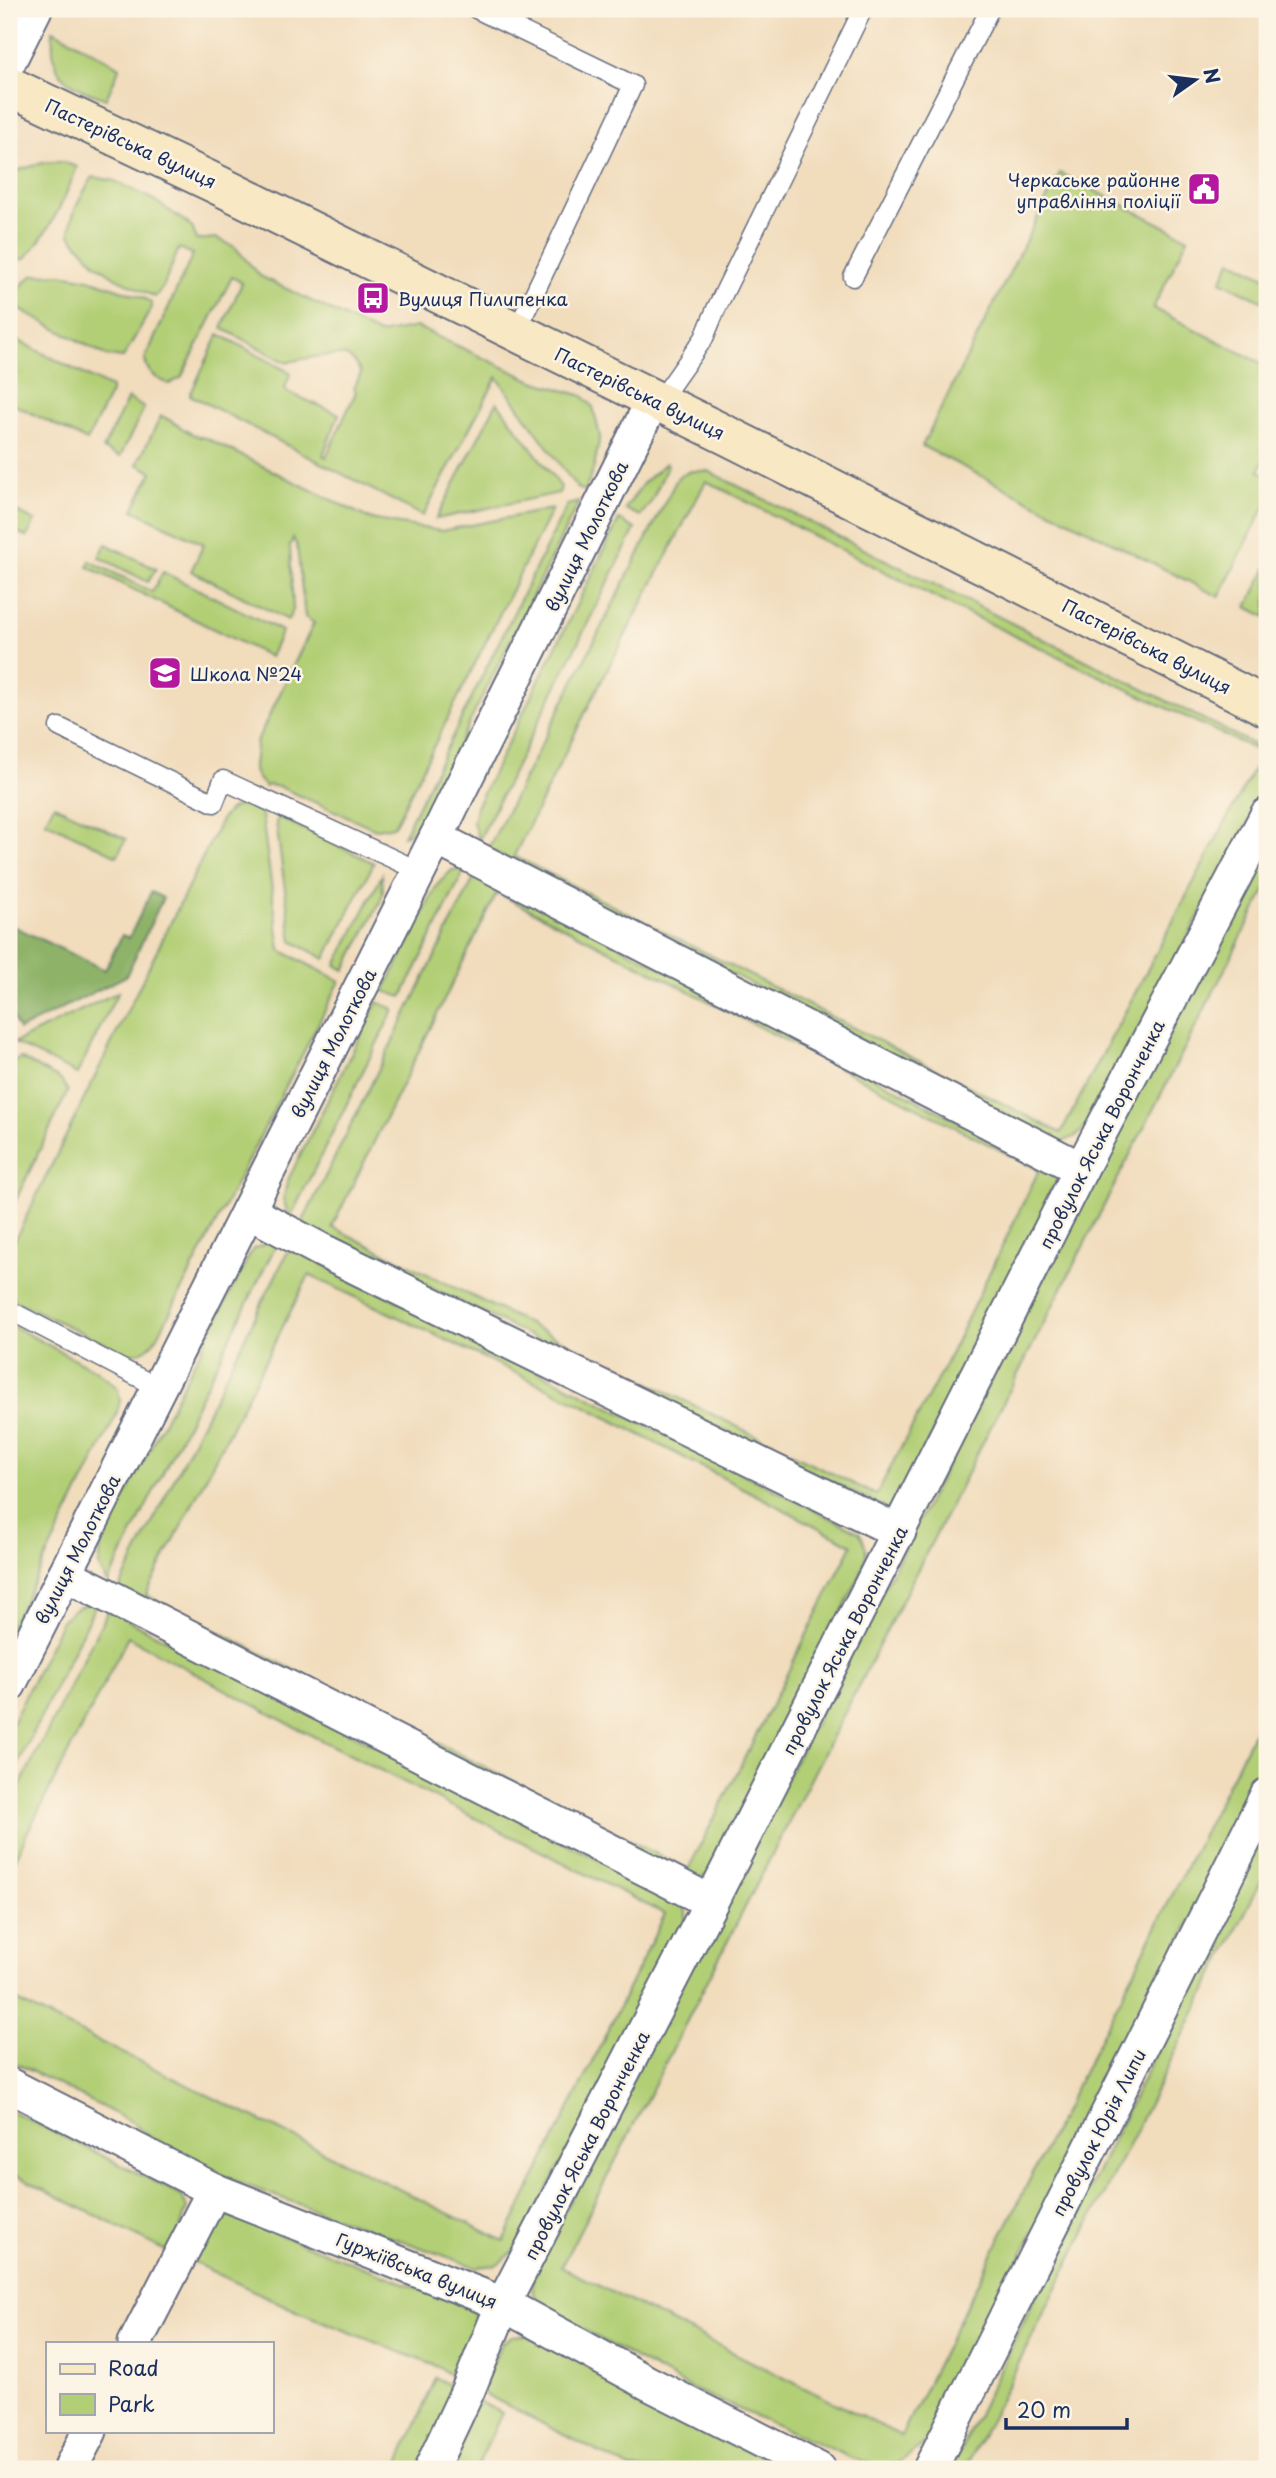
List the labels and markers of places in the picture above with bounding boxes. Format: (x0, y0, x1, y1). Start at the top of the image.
place label: Черкаське районне управління поліції (1008, 166, 1181, 214)
public building icon: Черкаське районне управління поліції (1185, 170, 1223, 208)
bus stop icon: Вулиця Пилипенка (354, 279, 392, 317)
place label: Вулиця Пилипенка (398, 285, 568, 312)
school or university icon: Школа №24 (146, 654, 184, 692)
place label: Школа №24 (190, 660, 302, 687)

